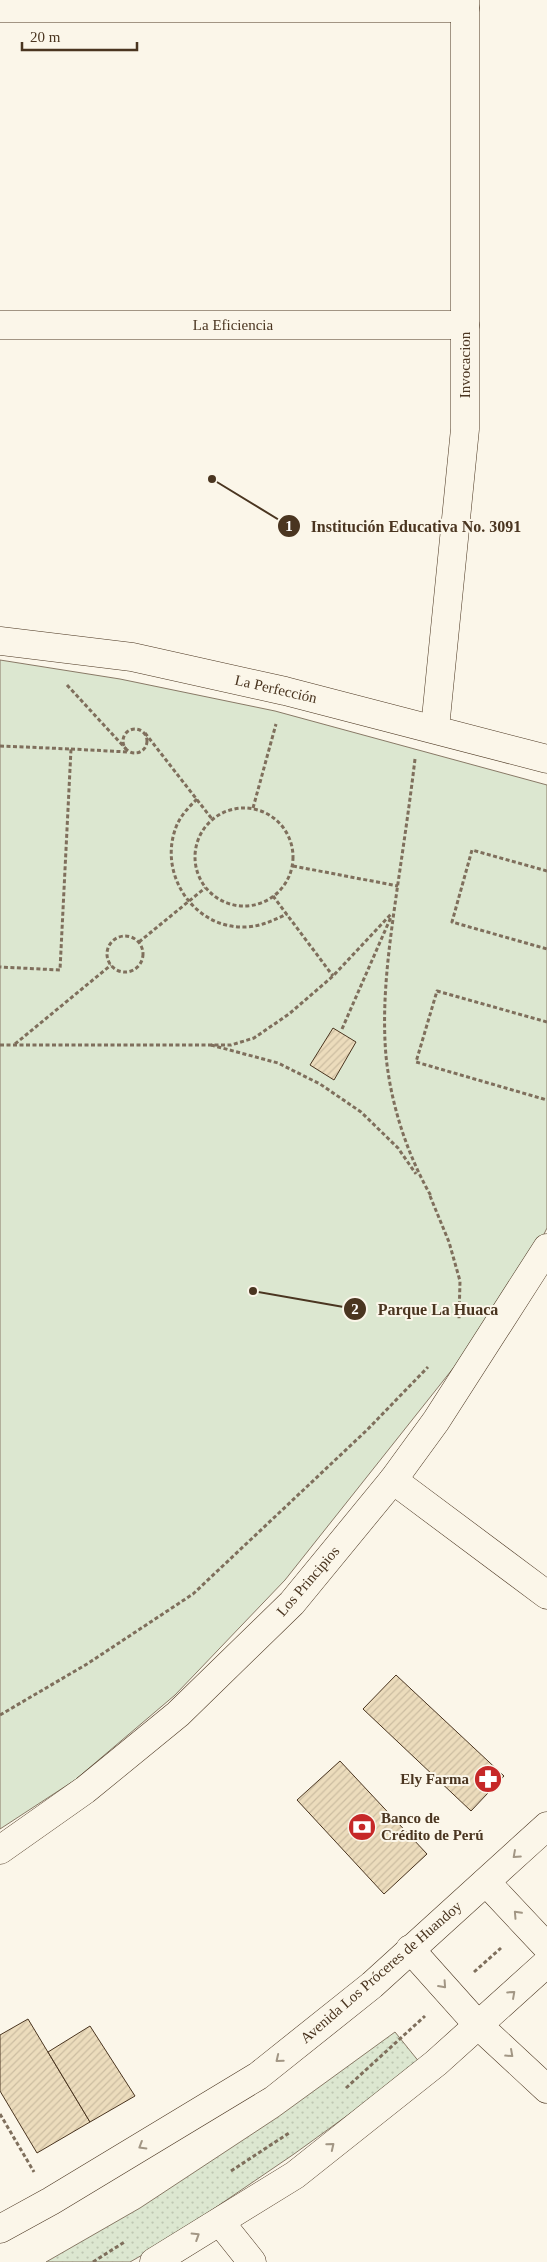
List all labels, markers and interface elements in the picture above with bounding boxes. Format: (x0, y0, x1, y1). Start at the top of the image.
scale bar (22, 20, 138, 52)
text: 20 m (30, 29, 61, 45)
street label: La Eficiencia (193, 317, 274, 333)
street label: Invocacion (457, 331, 473, 398)
callout: Institución Educativa No. 3091 (276, 511, 532, 542)
text: 1 (285, 518, 293, 534)
text: Institución Educativa No. 3091 (311, 518, 521, 535)
street label: La Perfección (233, 672, 319, 706)
callout: Parque La Huaca (343, 1294, 508, 1325)
text: 2 (351, 1301, 359, 1317)
text: Parque La Huaca (378, 1301, 498, 1319)
street label: Los Principios (273, 1543, 343, 1619)
pharmacy icon: Ely Farma (473, 1764, 503, 1794)
place label: Ely Farma (400, 1771, 469, 1787)
place label: Banco de Crédito de Perú (381, 1810, 483, 1843)
bank icon: Banco de Crédito de Perú (347, 1812, 377, 1842)
one-way arrow (512, 1849, 521, 1858)
street label: Avenida Los Próceres de Huandoy (297, 1897, 465, 2046)
one-way arrow (514, 1911, 523, 1920)
one-way arrow (437, 1980, 446, 1989)
one-way arrow (507, 1991, 516, 2000)
one-way arrow (505, 2048, 514, 2057)
one-way arrow (275, 2053, 285, 2062)
one-way arrow (139, 2140, 148, 2149)
one-way arrow (325, 2143, 334, 2152)
one-way arrow (190, 2233, 199, 2243)

